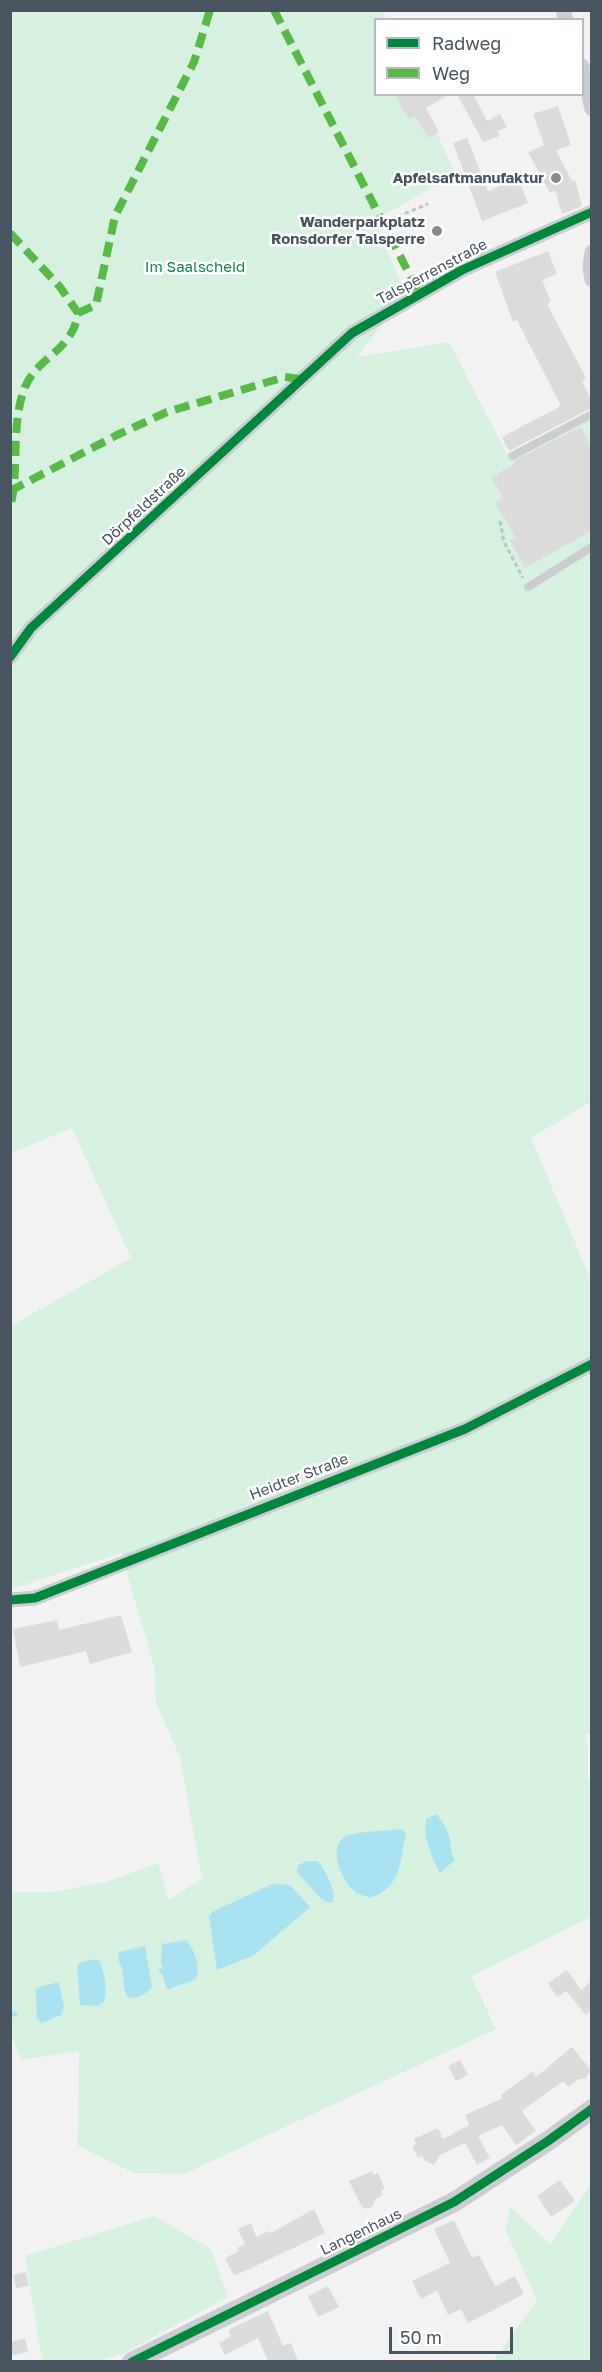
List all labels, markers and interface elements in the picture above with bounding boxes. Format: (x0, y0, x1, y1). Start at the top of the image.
legend (374, 18, 584, 96)
text: Radweg (432, 32, 501, 54)
text: Weg (432, 62, 470, 84)
place label: Apfelsaftmanufaktur (393, 169, 544, 187)
marker: Apfelsaftmanufaktur (549, 171, 563, 185)
place label: Wanderparkplatz Ronsdorfer Talsperre (271, 213, 425, 248)
marker: Wanderparkplatz Ronsdorfer Talsperre (430, 224, 444, 238)
street label: Talsperrenstraße (374, 235, 490, 309)
park label: Im Saalscheid (145, 258, 245, 276)
street label: Dörpfeldstraße (98, 463, 190, 549)
street label: Heidter Straße (247, 1450, 351, 1504)
street label: Langenhaus (317, 2205, 405, 2259)
scale bar (392, 2315, 516, 2353)
text: 50 m (400, 2326, 442, 2348)

